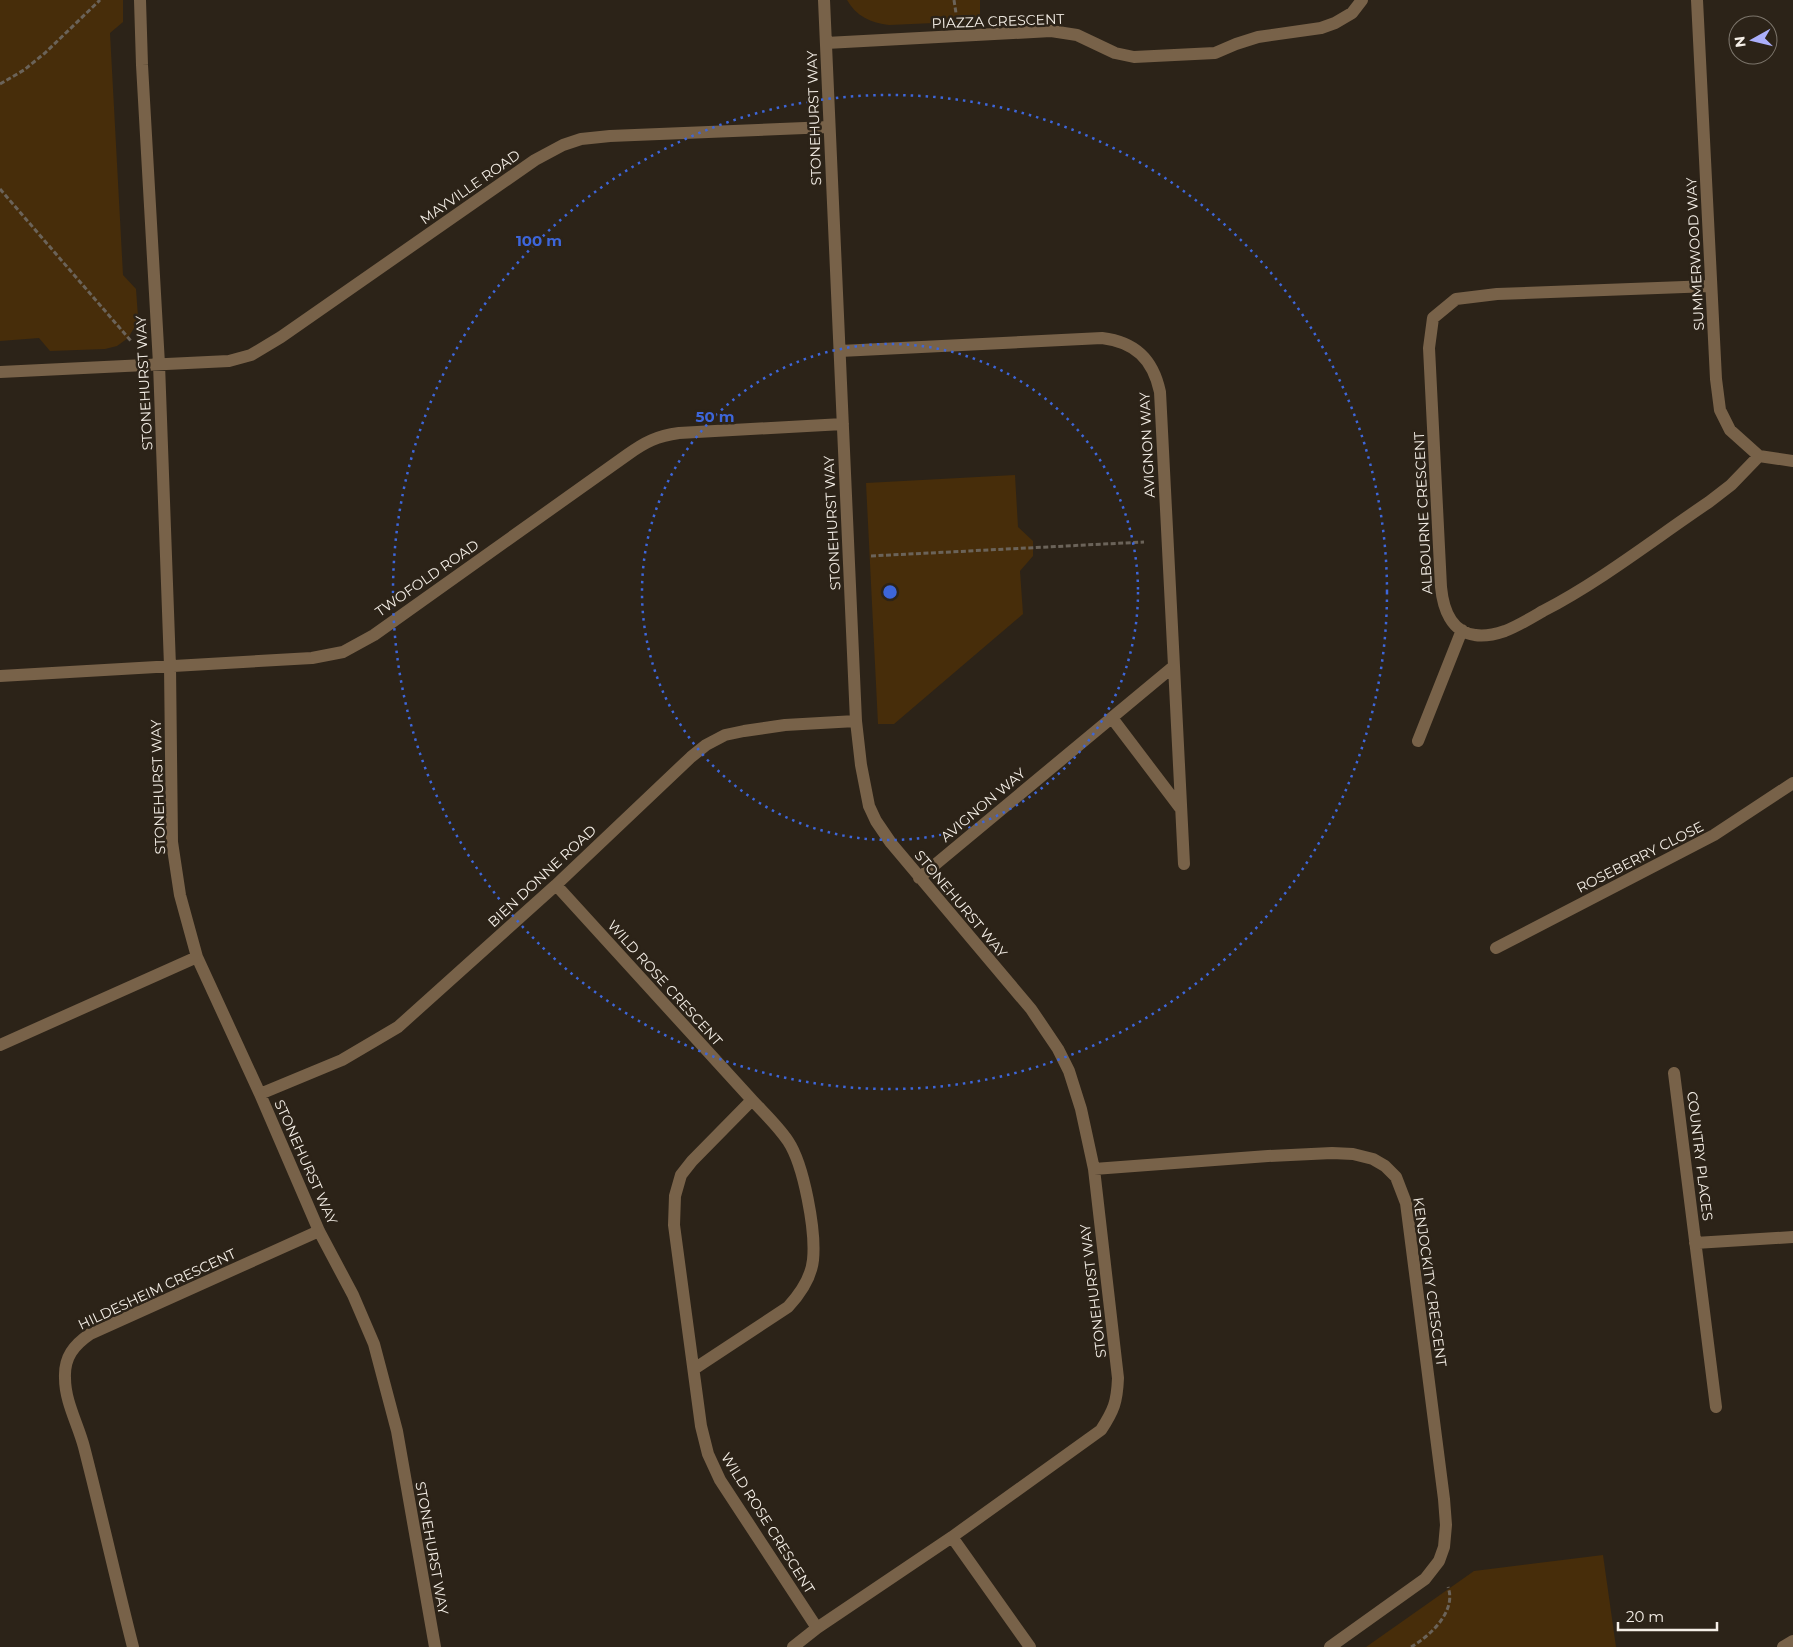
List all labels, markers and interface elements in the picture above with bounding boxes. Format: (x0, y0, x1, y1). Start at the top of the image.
street label: PIAZZA CRESCENT (931, 10, 1065, 32)
north arrow (1728, 15, 1778, 65)
text: N (1730, 35, 1750, 49)
street label: STONEHURST WAY (803, 50, 825, 186)
street label: MAYVILLE ROAD (416, 146, 524, 228)
street label: SUMMERWOOD WAY (1682, 177, 1708, 331)
text: 100 m (516, 231, 562, 250)
street label: STONEHURST WAY (131, 315, 157, 451)
street label: AVIGNON WAY (1135, 392, 1159, 498)
text: 50 m (695, 407, 735, 426)
street label: ALBOURNE CRESCENT (1410, 431, 1436, 595)
street label: STONEHURST WAY (819, 455, 845, 591)
street label: TWOFOLD ROAD (372, 536, 482, 620)
centre of rings (881, 583, 899, 601)
street label: STONEHURST WAY (147, 719, 169, 855)
street label: AVIGNON WAY (937, 764, 1029, 846)
street label: ROSEBERRY CLOSE (1573, 817, 1707, 897)
street label: BIEN DONNE ROAD (484, 821, 600, 931)
street label: STONEHURST WAY (911, 847, 1011, 962)
street label: WILD ROSE CRESCENT (604, 916, 726, 1050)
street label: COUNTRY PLACES (1683, 1090, 1717, 1222)
street label: STONEHURST WAY (270, 1097, 342, 1227)
street label: KENJOCKITY CRESCENT (1409, 1196, 1451, 1368)
street label: STONEHURST WAY (1076, 1223, 1110, 1359)
street label: HILDESHEIM CRESCENT (75, 1244, 239, 1334)
street label: WILD ROSE CRESCENT (717, 1449, 819, 1597)
street label: STONEHURST WAY (411, 1480, 453, 1616)
scale bar (1618, 1600, 1717, 1632)
text: 20 m (1626, 1607, 1664, 1626)

